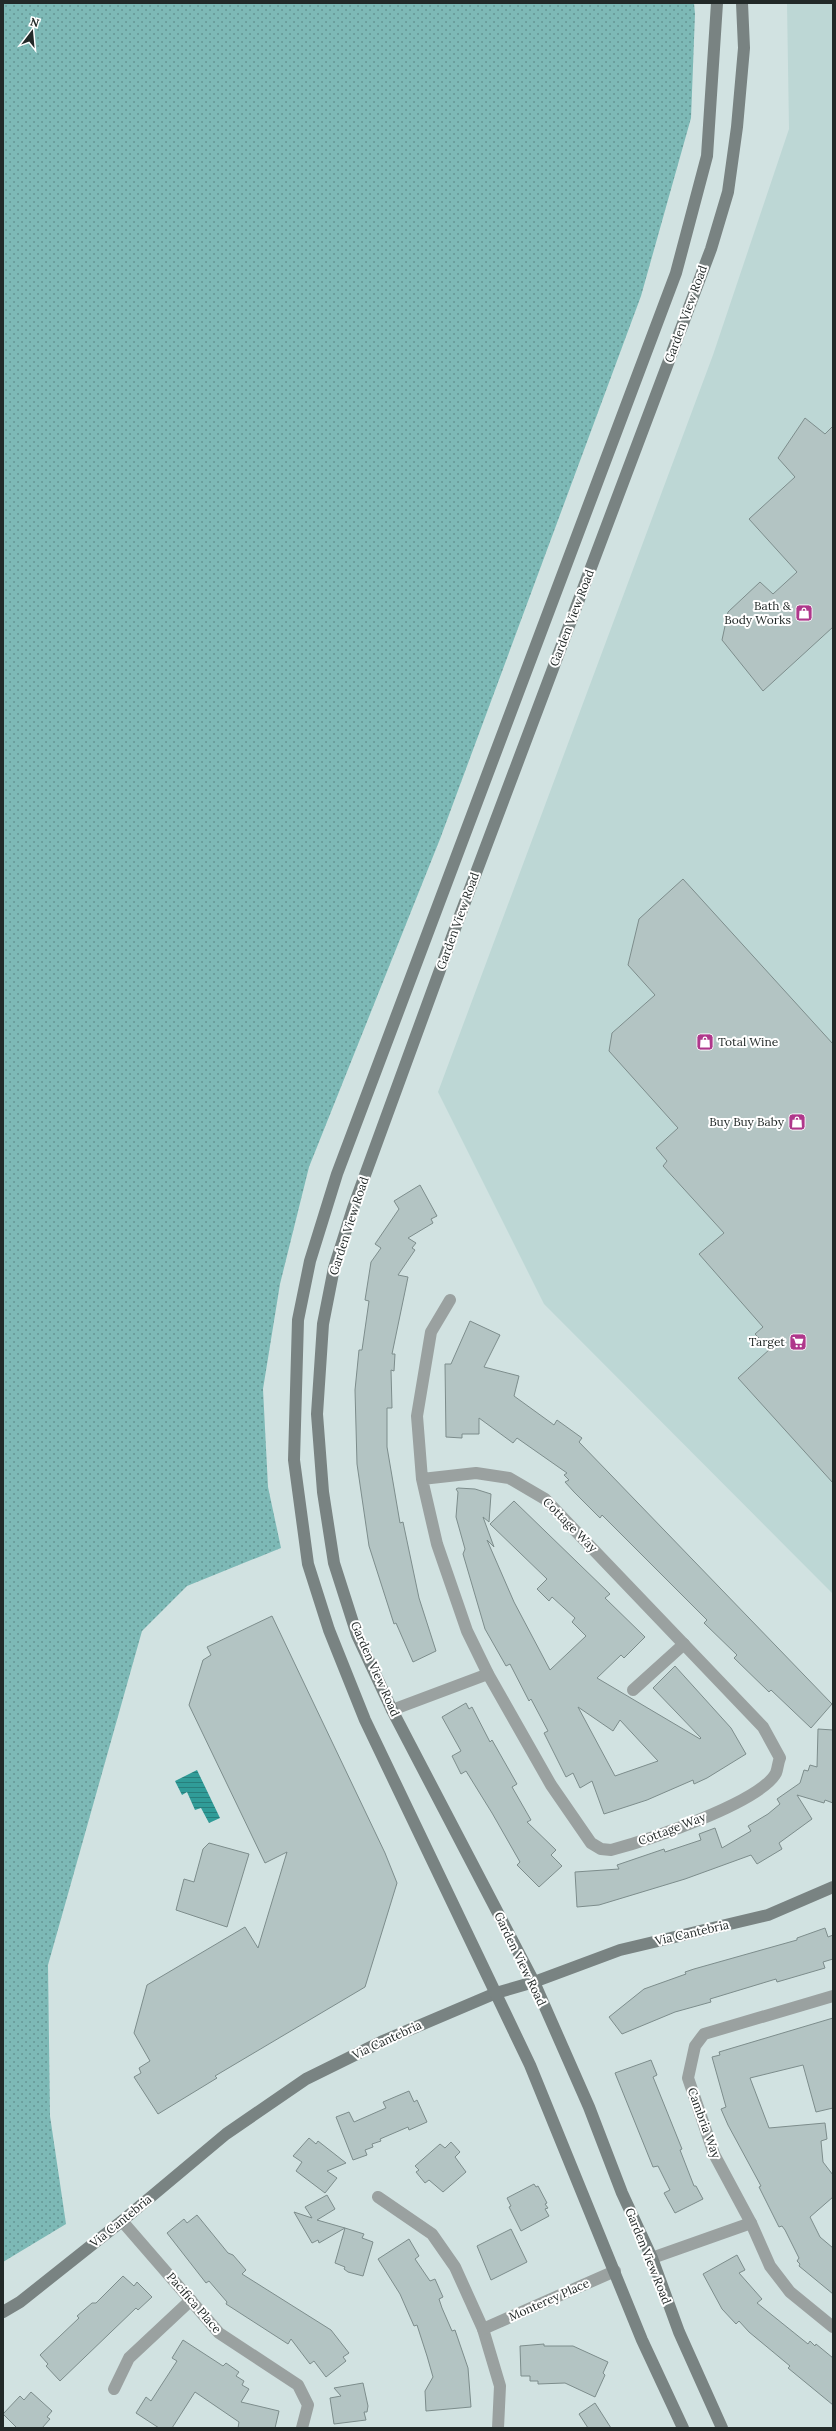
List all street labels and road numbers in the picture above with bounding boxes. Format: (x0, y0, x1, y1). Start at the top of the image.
street label: Garden View Road (661, 263, 710, 365)
street label: Garden View Road (546, 567, 597, 668)
street label: Garden View Road (433, 870, 482, 972)
street label: Garden View Road (326, 1175, 372, 1277)
street label: Cottage Way (540, 1494, 601, 1556)
street label: Garden View Road (348, 1619, 403, 1719)
street label: Cottage Way (636, 1809, 708, 1848)
street label: Garden View Road (491, 1909, 550, 2008)
street label: Via Cantebria (653, 1917, 730, 1948)
street label: Via Cantebria (349, 2017, 424, 2063)
street label: Cambria Way (685, 2085, 724, 2161)
street label: Via Cantebria (86, 2191, 155, 2251)
street label: Garden View Road (622, 2205, 675, 2306)
street label: Pacifica Place (164, 2269, 225, 2337)
street label: Monterey Place (506, 2275, 592, 2324)

